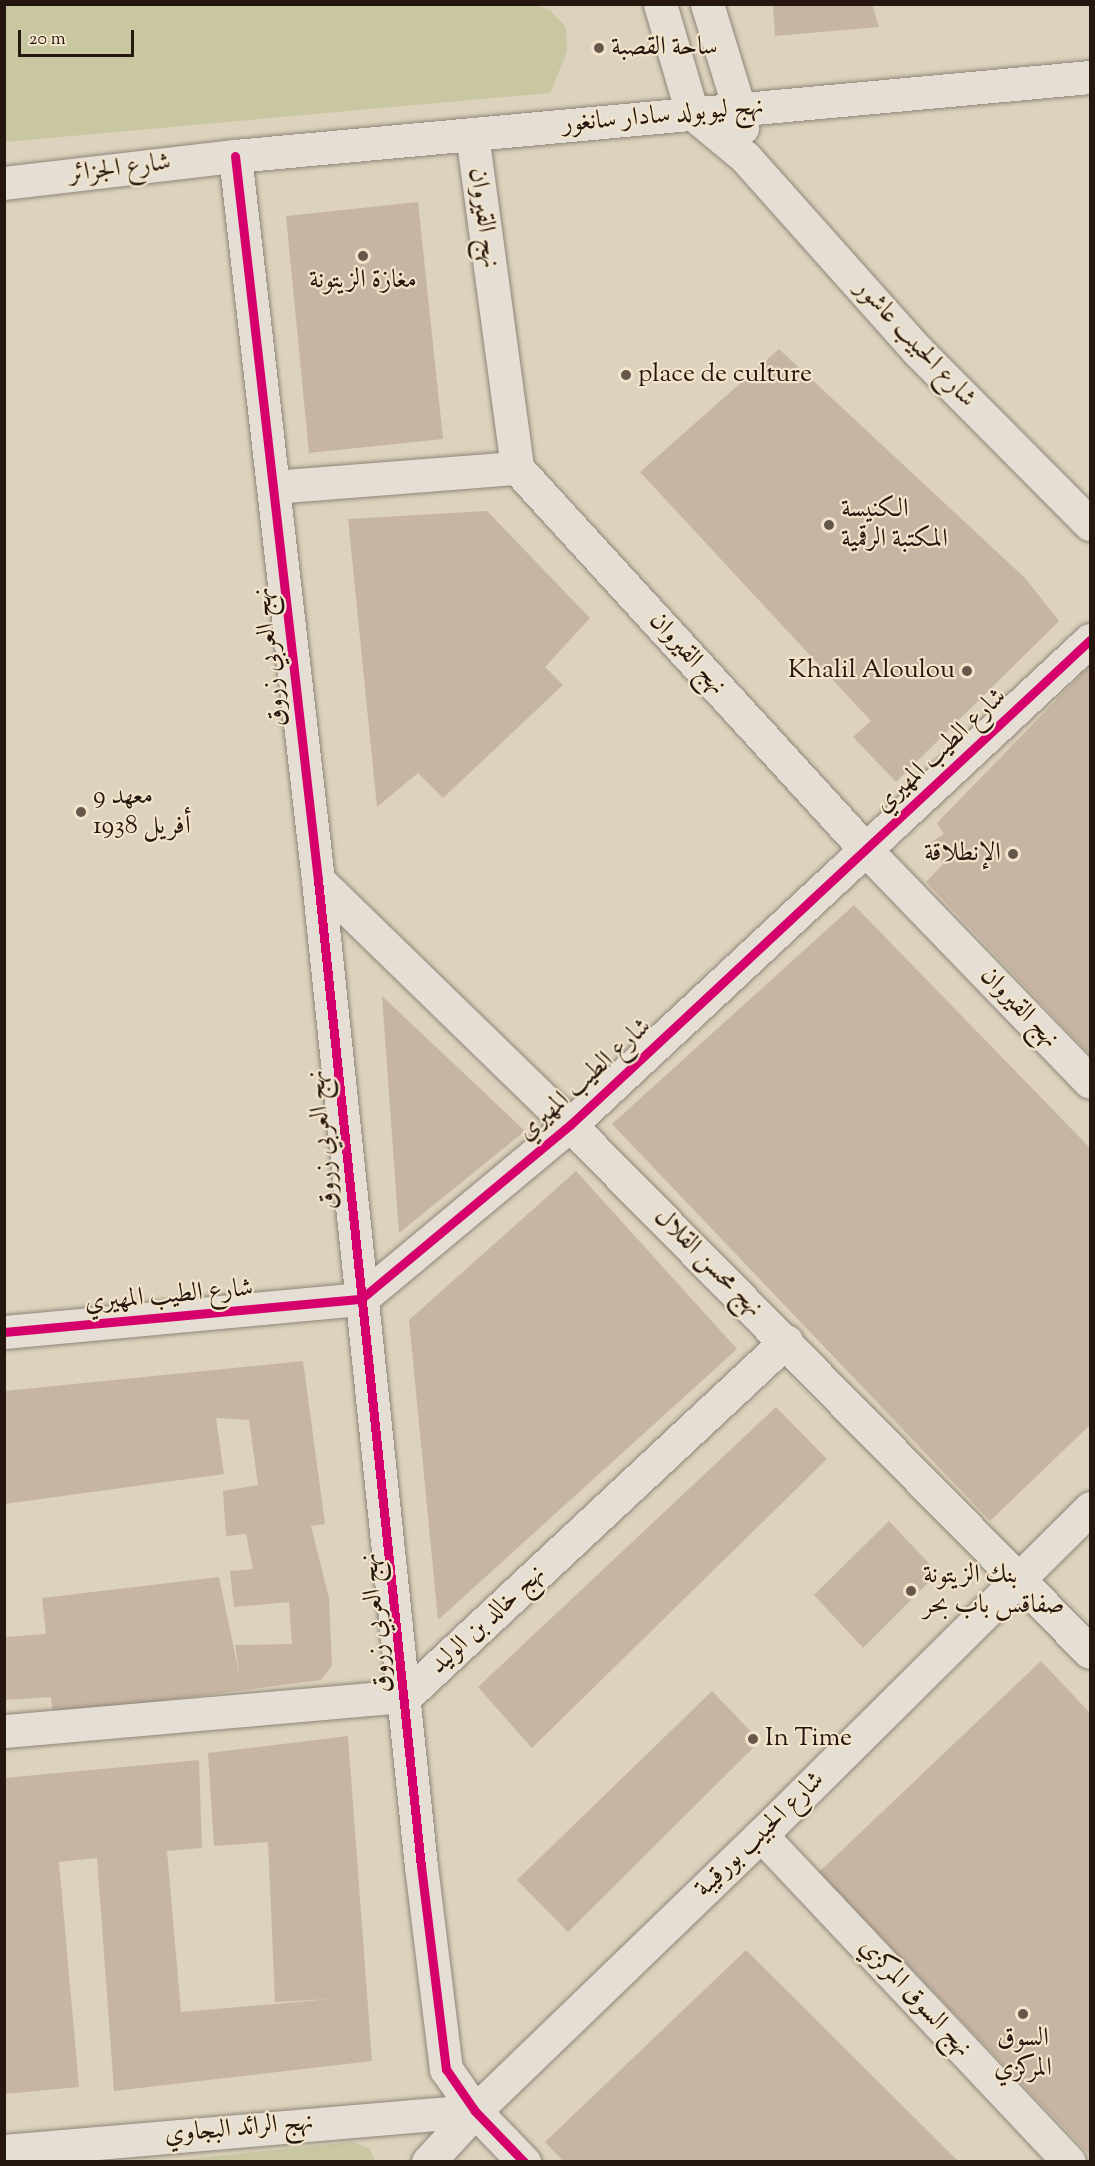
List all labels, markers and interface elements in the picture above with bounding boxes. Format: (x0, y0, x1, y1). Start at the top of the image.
scale bar (21, 18, 136, 56)
text: 20 m (29, 27, 66, 53)
place label: ساحة القصبة (611, 32, 718, 64)
marker: ساحة القصبة (592, 41, 606, 55)
street label: نهج ليوبولد سادار سانغور (561, 92, 765, 140)
street label: شارع الجزائر (67, 147, 173, 191)
street label: نهج القيروان (461, 166, 505, 270)
marker: مغازة الزيتونة (356, 249, 370, 263)
place label: مغازة الزيتونة (309, 265, 417, 297)
street label: شارع الحبيب عاشور (848, 273, 982, 415)
place label: place de culture (638, 359, 812, 391)
marker: place de culture (619, 368, 633, 382)
place label: الكنيسة المكتبة الرقمية (841, 494, 948, 556)
marker: الكنيسة المكتبة الرقمية (822, 518, 836, 532)
street label: نهج العربي زروق (247, 585, 295, 729)
street label: نهج القيروان (642, 606, 732, 702)
place label: Khalil Aloulou (788, 655, 955, 687)
marker: Khalil Aloulou (960, 664, 974, 678)
street label: شارع الطيب المهيري (868, 682, 1014, 820)
place label: معهد 9 أفريل 1938 (93, 781, 191, 843)
marker: معهد 9 أفريل 1938 (74, 805, 88, 819)
place label: الإنطلاقة (924, 838, 1001, 870)
marker: الإنطلاقة (1006, 847, 1020, 861)
street label: نهج القيروان (973, 961, 1065, 1055)
street label: شارع الطيب المهيري (512, 1012, 658, 1148)
street label: نهج العربي زروق (301, 1069, 347, 1211)
street label: نهج محسن القلال (647, 1202, 769, 1324)
street label: شارع الطيب المهيري (83, 1273, 255, 1319)
street label: نهج العربي زروق (354, 1552, 400, 1694)
street label: نهج خالد بن الوليد (424, 1559, 552, 1681)
place label: بنك الزيتونة صفاقس باب بحر (923, 1560, 1064, 1622)
marker: بنك الزيتونة صفاقس باب بحر (904, 1584, 918, 1598)
place label: In Time (765, 1723, 852, 1755)
marker: In Time (746, 1732, 760, 1746)
street label: شارع الحبيب بورقيبة (689, 1765, 831, 1905)
street label: نهج السوق المركزي (852, 1932, 978, 2064)
marker: السوق المركزي (1016, 2007, 1030, 2021)
place label: السوق المركزي (994, 2023, 1052, 2084)
street label: نهج الرائد البجاوي (163, 2107, 315, 2151)

